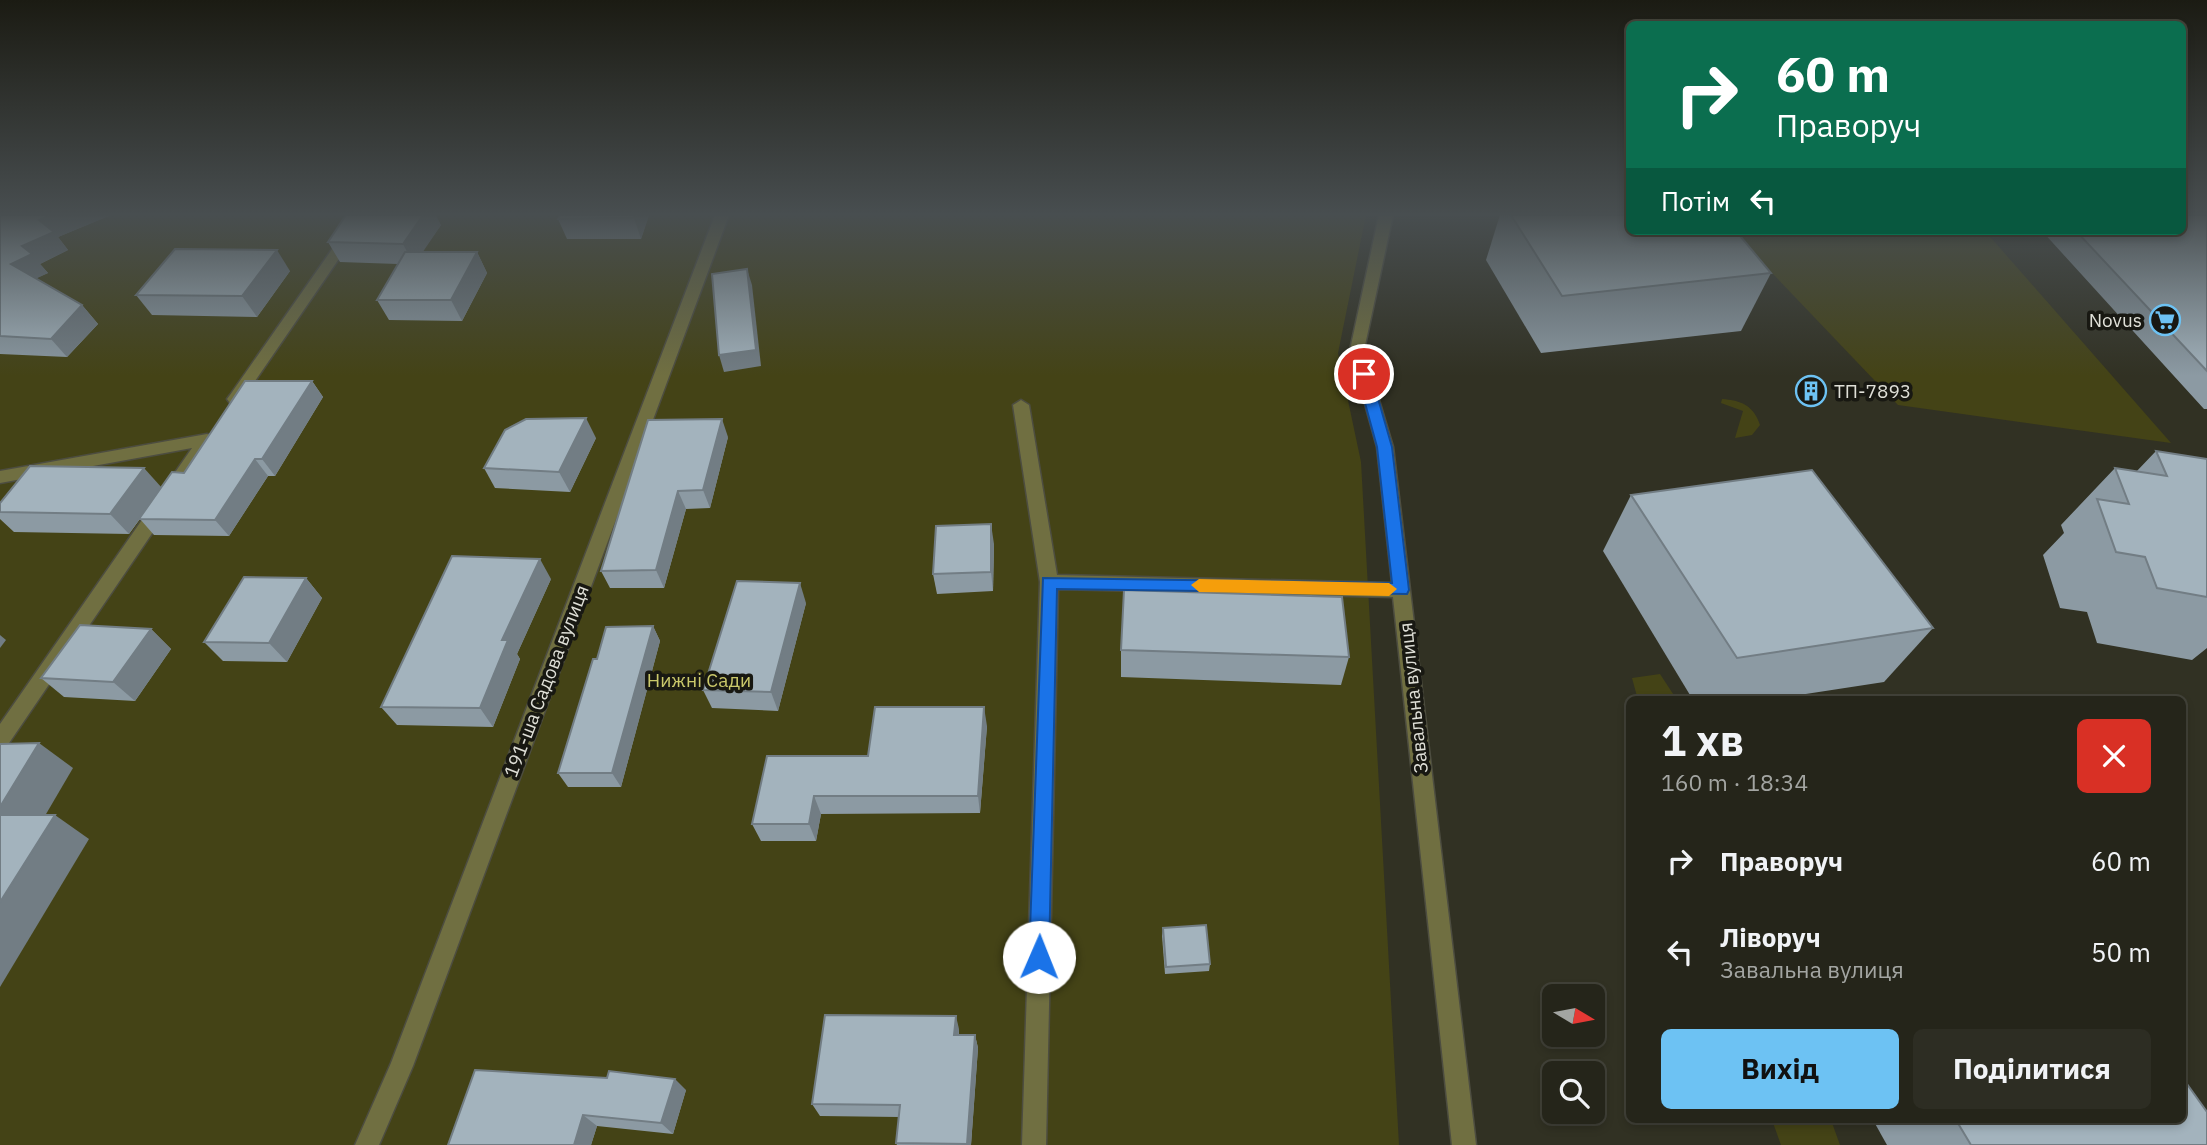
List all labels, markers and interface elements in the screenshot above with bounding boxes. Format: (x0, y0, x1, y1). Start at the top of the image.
text: 60 m (1776, 42, 1890, 105)
icon: right (1661, 49, 1752, 140)
text: Праворуч (1776, 104, 1921, 146)
icon: left (1744, 182, 1782, 220)
text: Потім (1661, 184, 1730, 218)
supermarket icon: Novus (2148, 303, 2182, 337)
place label: Novus (2089, 308, 2142, 332)
pin (1334, 344, 1394, 404)
icon: arrive (1345, 355, 1383, 393)
building icon: ТП-7893 (1794, 374, 1828, 408)
place label: ТП-7893 (1834, 379, 1911, 403)
street label: 191-ша Садова вулиця (498, 581, 594, 781)
street label: Завальна вулиця (1393, 621, 1433, 775)
park label: Нижні Сади (647, 668, 751, 692)
text: 1 хв (1661, 713, 1744, 768)
button: close (2077, 719, 2151, 793)
text: 160 m · 18:34 (1661, 767, 1808, 797)
icon: right (1661, 842, 1699, 880)
text: Праворуч (1720, 844, 1843, 878)
text: 60 m (2091, 844, 2151, 878)
position arrow (1002, 920, 1076, 994)
text: Ліворуч (1720, 920, 1821, 954)
icon: left (1661, 933, 1699, 971)
text: 50 m (2091, 935, 2151, 969)
text: Завальна вулиця (1720, 954, 1904, 984)
north arrow (1542, 984, 1605, 1046)
map controls (1542, 984, 1605, 1124)
button: Вихід (1661, 1029, 1899, 1109)
button: Поділитися (1913, 1029, 2151, 1109)
button: search (1542, 1061, 1605, 1124)

